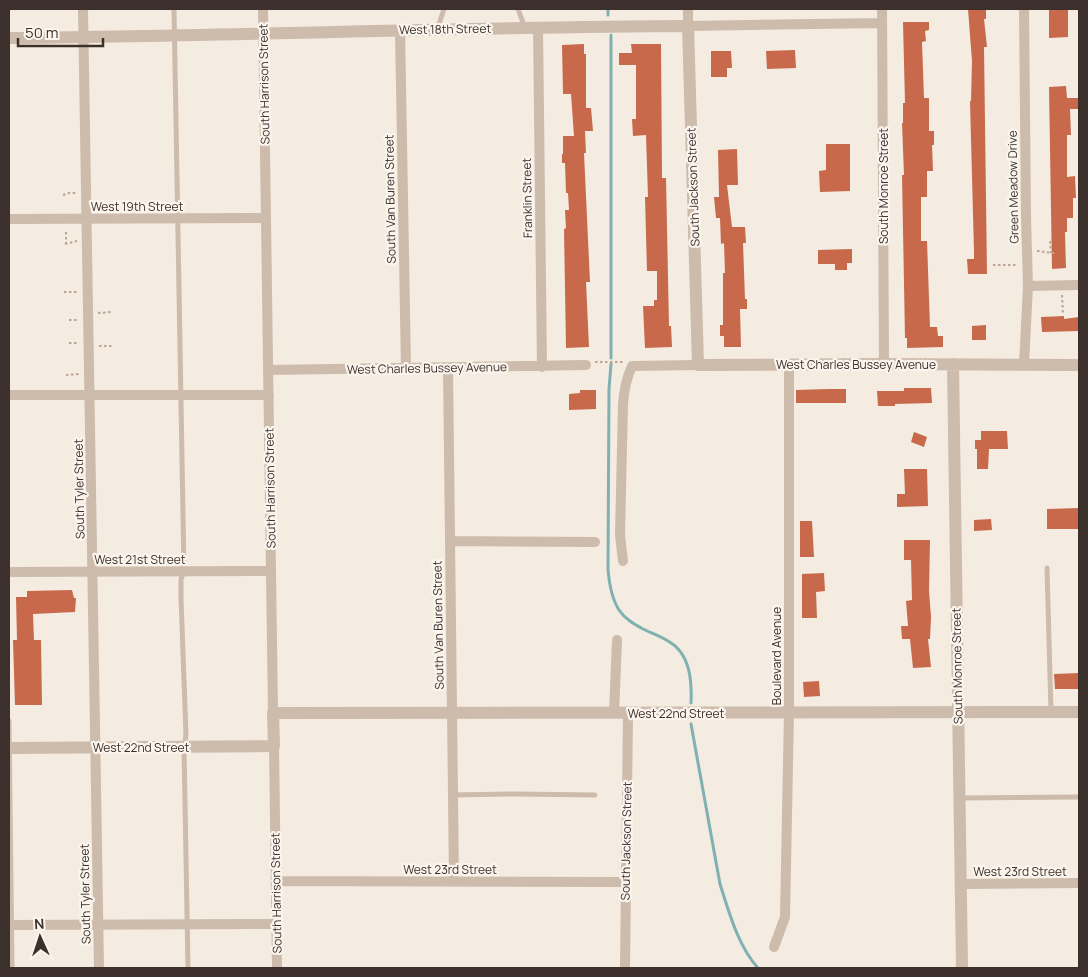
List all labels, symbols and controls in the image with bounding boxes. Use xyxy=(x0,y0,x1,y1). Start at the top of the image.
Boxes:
scale bar xyxy=(18,15,102,47)
street label: West 18th Street xyxy=(399,20,491,38)
text: 50 m xyxy=(25,22,59,43)
street label: South Harrison Street xyxy=(254,23,274,144)
street label: South Jackson Street xyxy=(682,127,704,247)
street label: South Monroe Street xyxy=(875,128,892,244)
street label: Green Meadow Drive xyxy=(1004,130,1022,244)
street label: South Van Buren Street xyxy=(380,134,400,264)
street label: Franklin Street xyxy=(518,158,536,238)
street label: West 19th Street xyxy=(91,198,184,215)
street label: West Charles Bussey Avenue xyxy=(776,356,936,373)
street label: West Charles Bussey Avenue xyxy=(347,358,507,378)
street label: South Harrison Street xyxy=(260,427,280,548)
street label: South Tyler Street xyxy=(70,438,88,539)
street label: West 21st Street xyxy=(94,551,186,568)
street label: South Van Buren Street xyxy=(428,560,448,690)
street label: Boulevard Avenue xyxy=(768,607,785,705)
street label: South Monroe Street xyxy=(947,608,967,724)
street label: West 22nd Street xyxy=(628,705,724,722)
street label: West 22nd Street xyxy=(93,739,189,756)
street label: South Jackson Street xyxy=(616,781,636,901)
street label: South Harrison Street xyxy=(266,832,286,953)
street label: South Tyler Street xyxy=(76,843,94,944)
street label: West 23rd Street xyxy=(403,861,497,878)
street label: West 23rd Street xyxy=(973,863,1067,880)
north arrow xyxy=(15,912,65,962)
text: N xyxy=(34,914,45,933)

